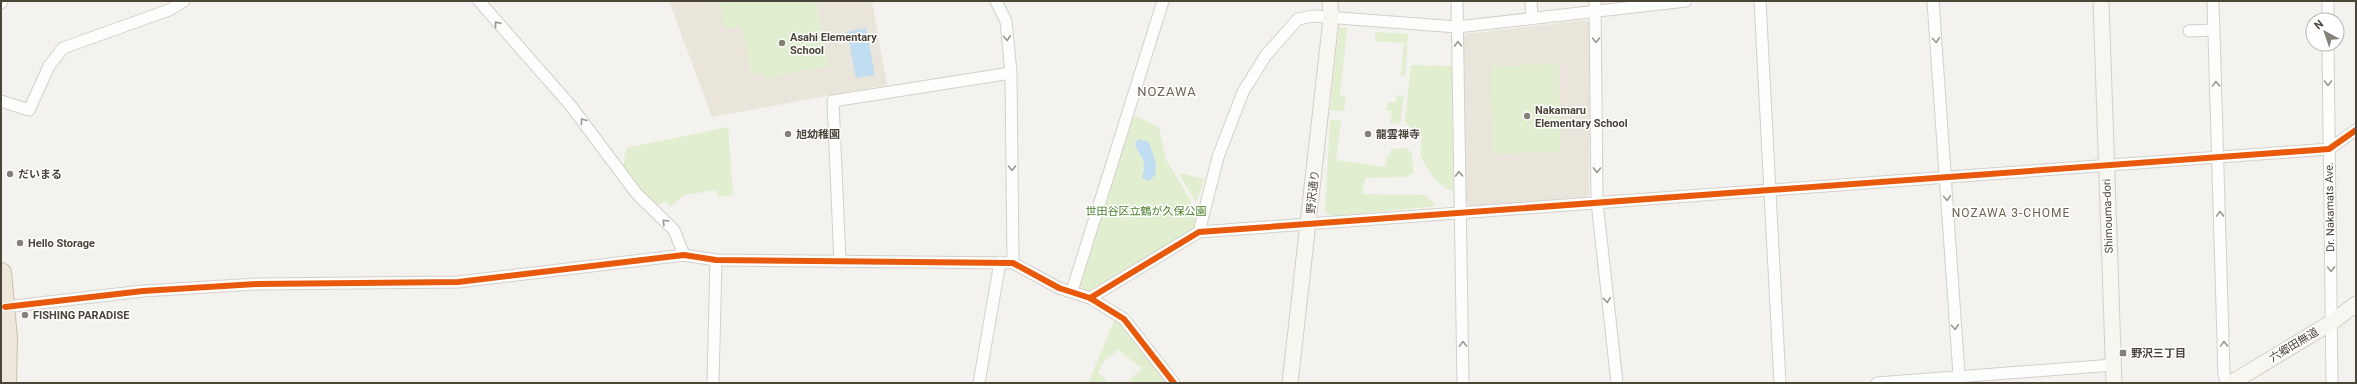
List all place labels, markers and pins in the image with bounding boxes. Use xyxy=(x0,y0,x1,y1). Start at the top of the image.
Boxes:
place label: Asahi Elementary School xyxy=(790,31,877,57)
marker: Asahi Elementary School xyxy=(777,38,787,48)
place label: Nakamaru Elementary School xyxy=(1535,104,1628,130)
marker: Nakamaru Elementary School xyxy=(1522,111,1532,121)
place label: 旭幼稚園 xyxy=(796,128,840,141)
place label: 龍雲禅寺 xyxy=(1376,128,1420,141)
marker: 旭幼稚園 xyxy=(783,129,793,139)
marker: 龍雲禅寺 xyxy=(1363,129,1373,139)
place label: だいまる xyxy=(18,168,62,181)
marker: だいまる xyxy=(5,169,15,179)
place label: Hello Storage xyxy=(28,237,95,250)
marker: Hello Storage xyxy=(15,238,25,248)
place label: FISHING PARADISE xyxy=(33,309,129,322)
marker: FISHING PARADISE xyxy=(20,310,30,320)
place label: 野沢三丁目 xyxy=(2131,347,2186,360)
marker: 野沢三丁目 xyxy=(2118,348,2128,358)

